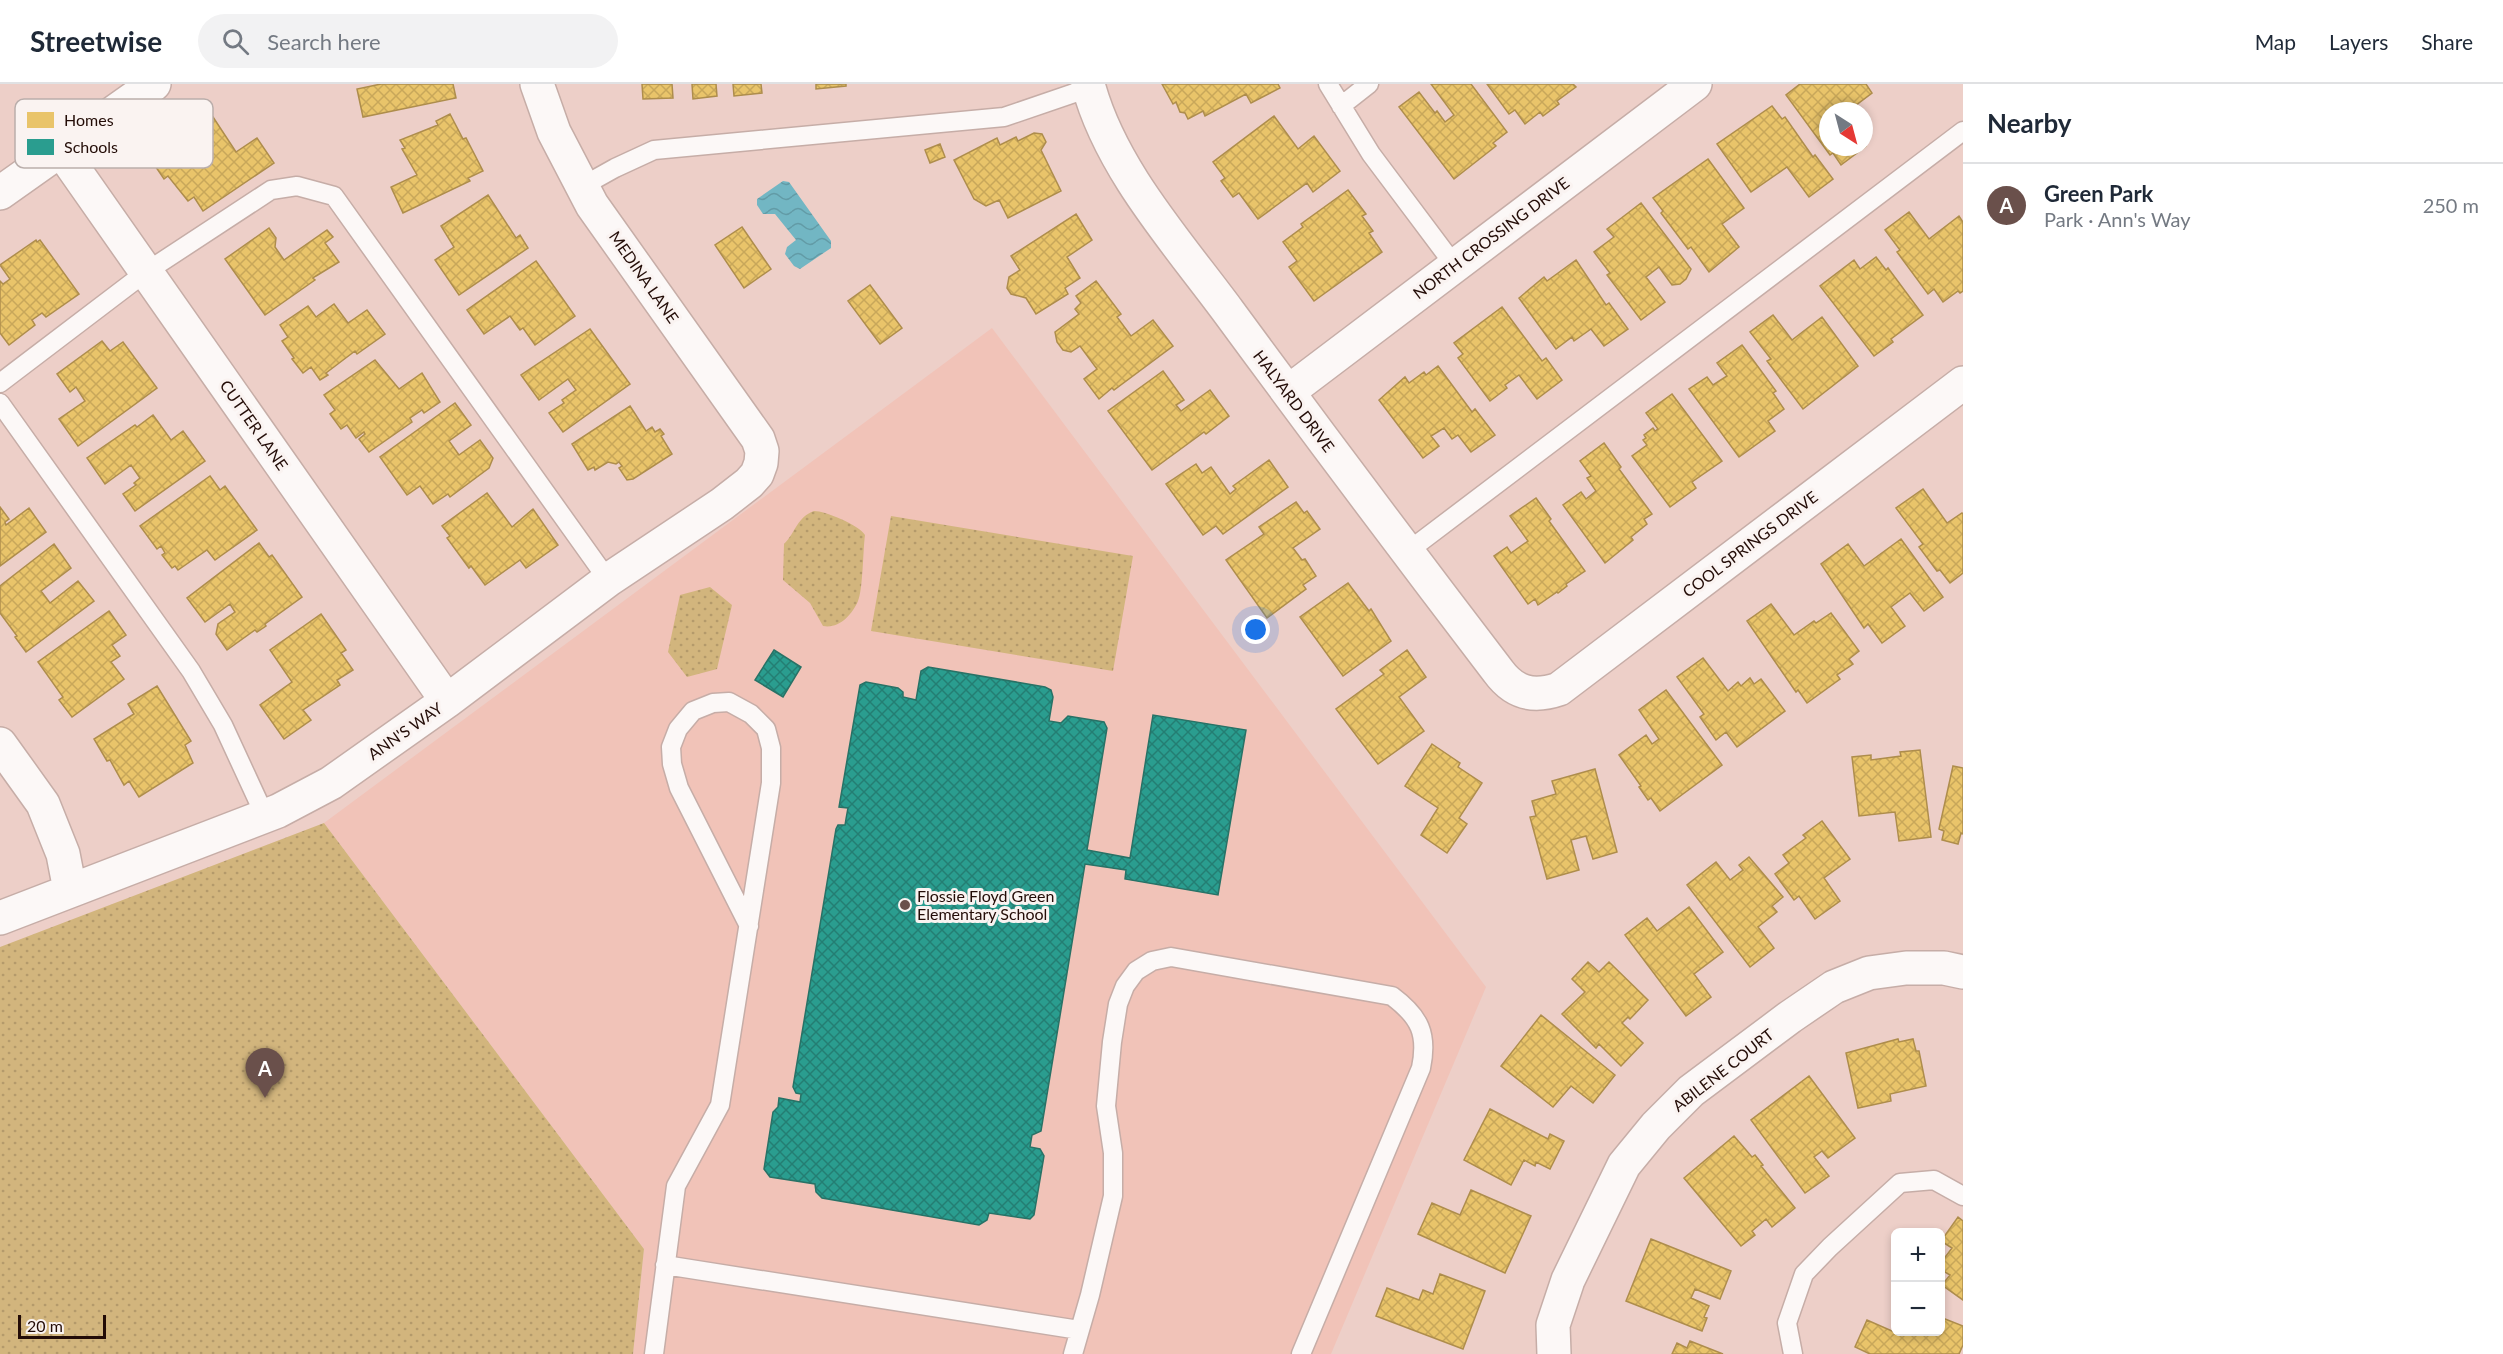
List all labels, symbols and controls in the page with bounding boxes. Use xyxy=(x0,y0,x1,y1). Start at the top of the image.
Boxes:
search box xyxy=(198,14,618,68)
text: Streetwise xyxy=(30,24,162,58)
icon: search xyxy=(219,25,252,58)
text: Search here xyxy=(267,28,381,55)
text: Map xyxy=(2255,29,2296,54)
text: Layers xyxy=(2329,29,2388,54)
text: Share xyxy=(2421,29,2473,54)
legend xyxy=(15,99,213,168)
north arrow xyxy=(1819,102,1873,156)
text: Nearby xyxy=(1987,107,2072,139)
text: Homes xyxy=(64,110,114,129)
text: Schools xyxy=(64,137,118,156)
street label: NORTH CROSSING DRIVE xyxy=(1409,173,1572,302)
text: Green Park xyxy=(2044,180,2153,207)
text: A xyxy=(2000,193,2013,217)
text: 250 m xyxy=(2423,193,2479,217)
text: Park · Ann's Way xyxy=(2044,207,2190,231)
street label: MEDINA LANE xyxy=(606,227,683,326)
street label: HALYARD DRIVE xyxy=(1250,346,1339,455)
street label: CUTTER LANE xyxy=(216,376,292,473)
street label: COOL SPRINGS DRIVE xyxy=(1678,487,1821,601)
your location xyxy=(1241,615,1270,644)
street label: ANN'S WAY xyxy=(364,698,446,763)
place label: Flossie Floyd Green Elementary School xyxy=(917,886,1054,923)
marker: Flossie Floyd Green Elementary School xyxy=(898,898,912,912)
street label: ABILENE COURT xyxy=(1668,1024,1777,1115)
pin: A xyxy=(246,1048,284,1098)
map controls xyxy=(1891,1228,1945,1336)
button: + xyxy=(1891,1228,1945,1282)
button: − xyxy=(1891,1282,1945,1336)
scale bar xyxy=(18,1312,106,1340)
text: 20 m xyxy=(27,1316,63,1335)

